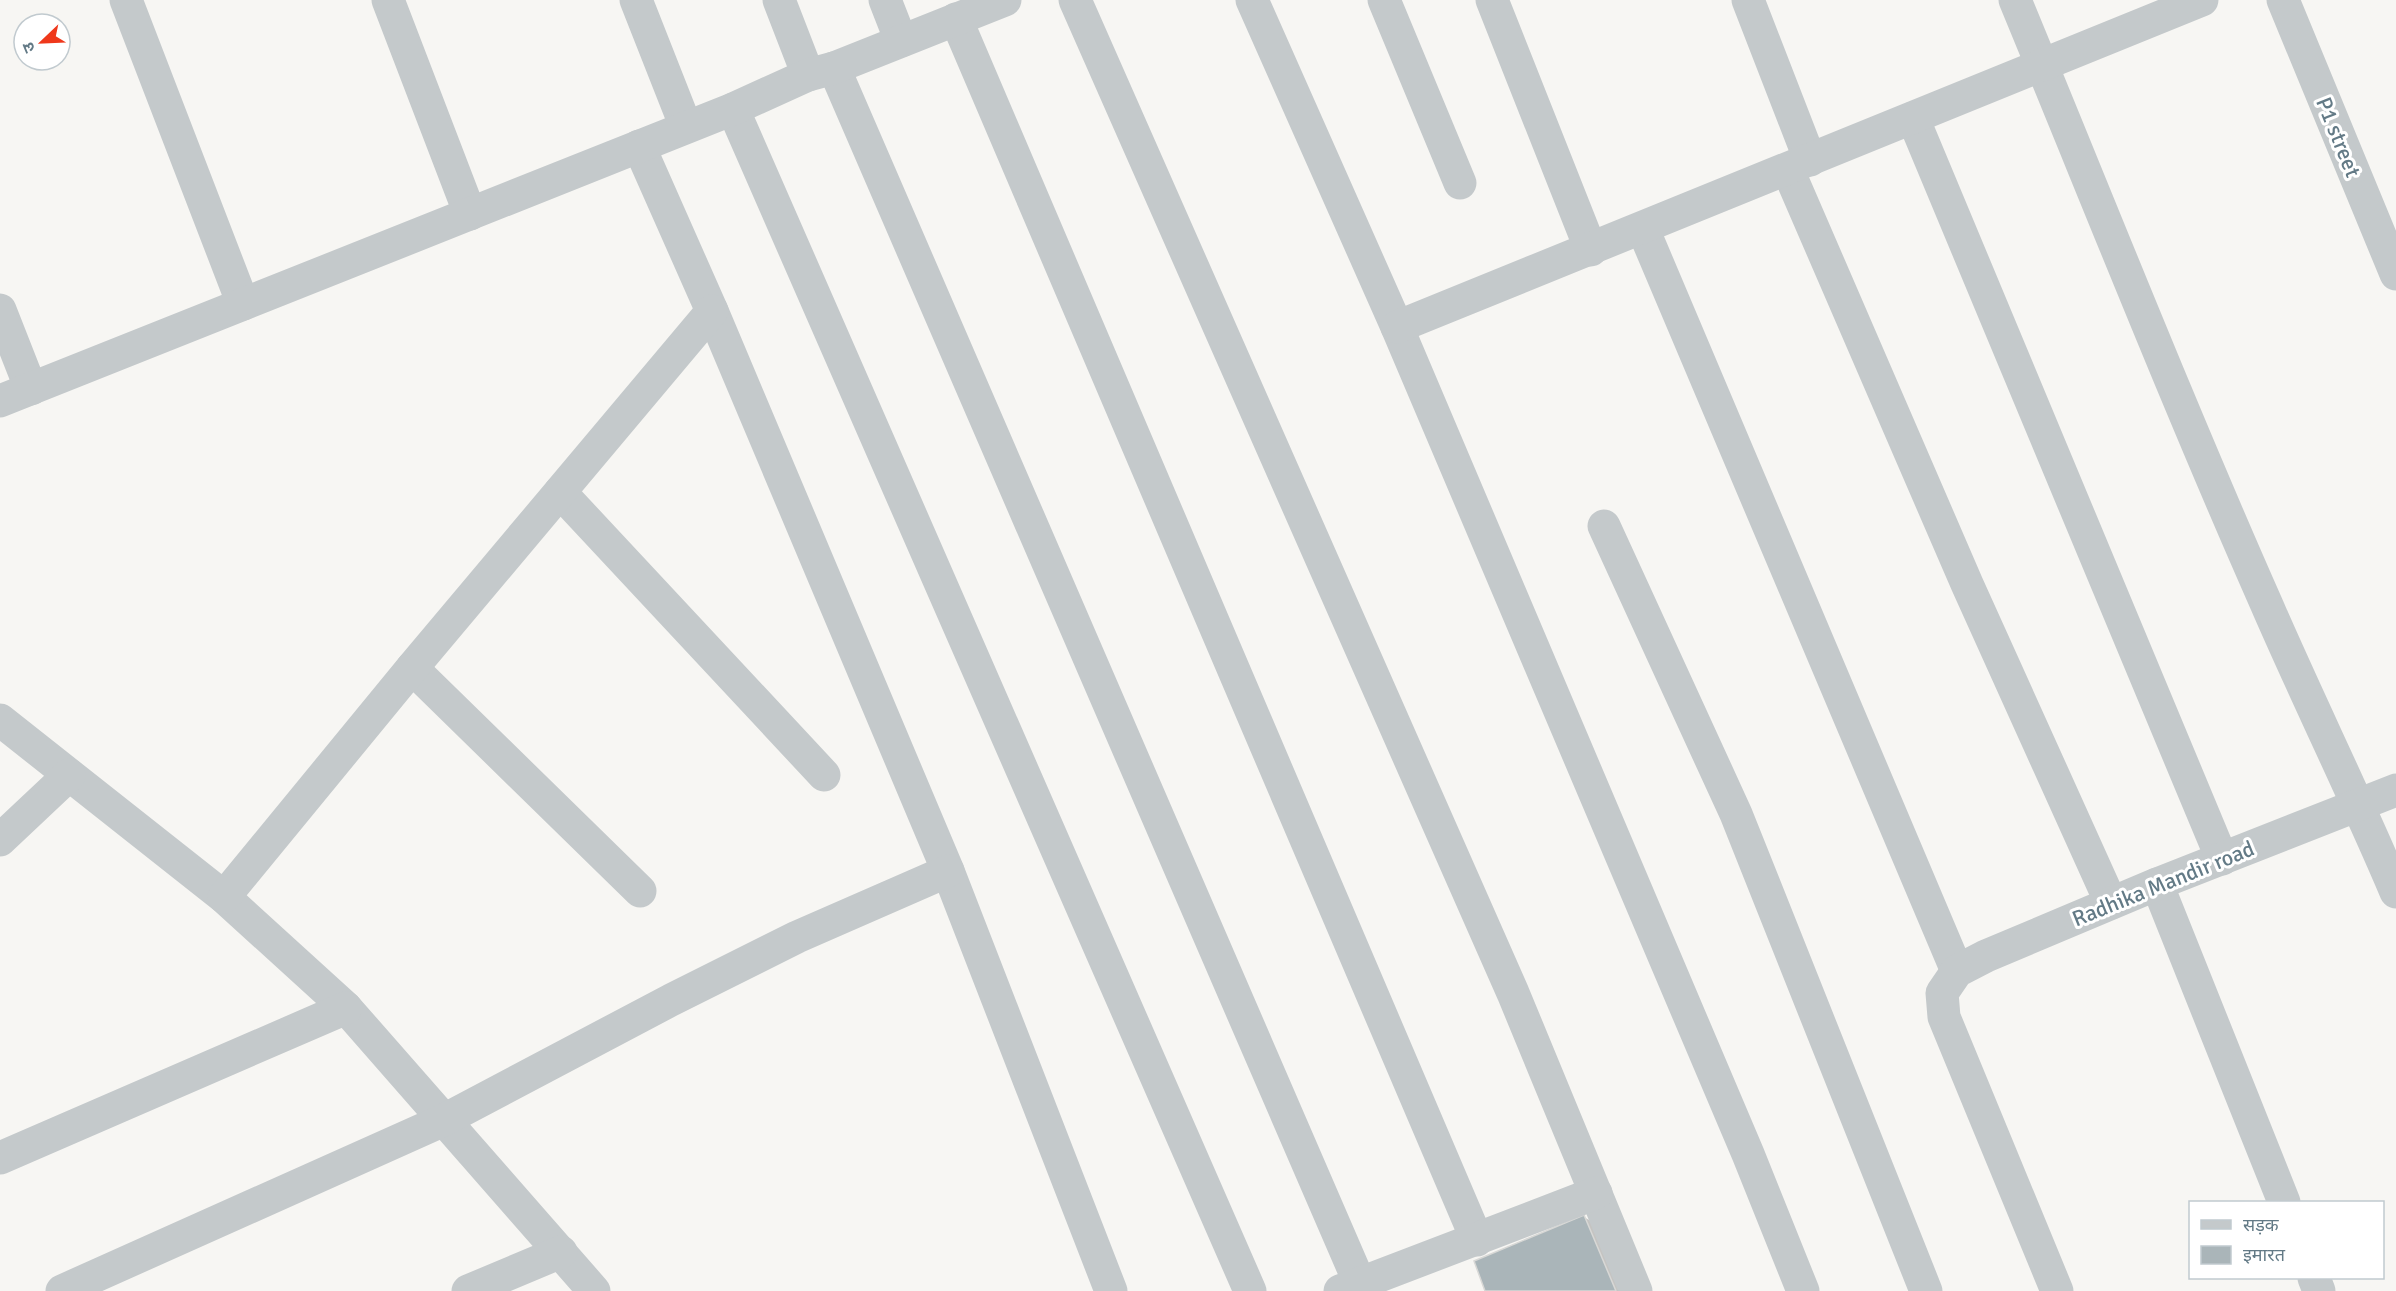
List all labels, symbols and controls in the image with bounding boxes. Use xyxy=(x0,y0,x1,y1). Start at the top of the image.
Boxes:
north arrow xyxy=(12,12,72,72)
text: उ xyxy=(18,39,40,56)
street label: P1 street xyxy=(2310,93,2367,181)
street label: Radhika Mandir road xyxy=(2068,835,2258,932)
legend xyxy=(2189,1201,2384,1279)
text: सड़क xyxy=(2243,1214,2280,1236)
text: इमारत xyxy=(2243,1244,2286,1266)

